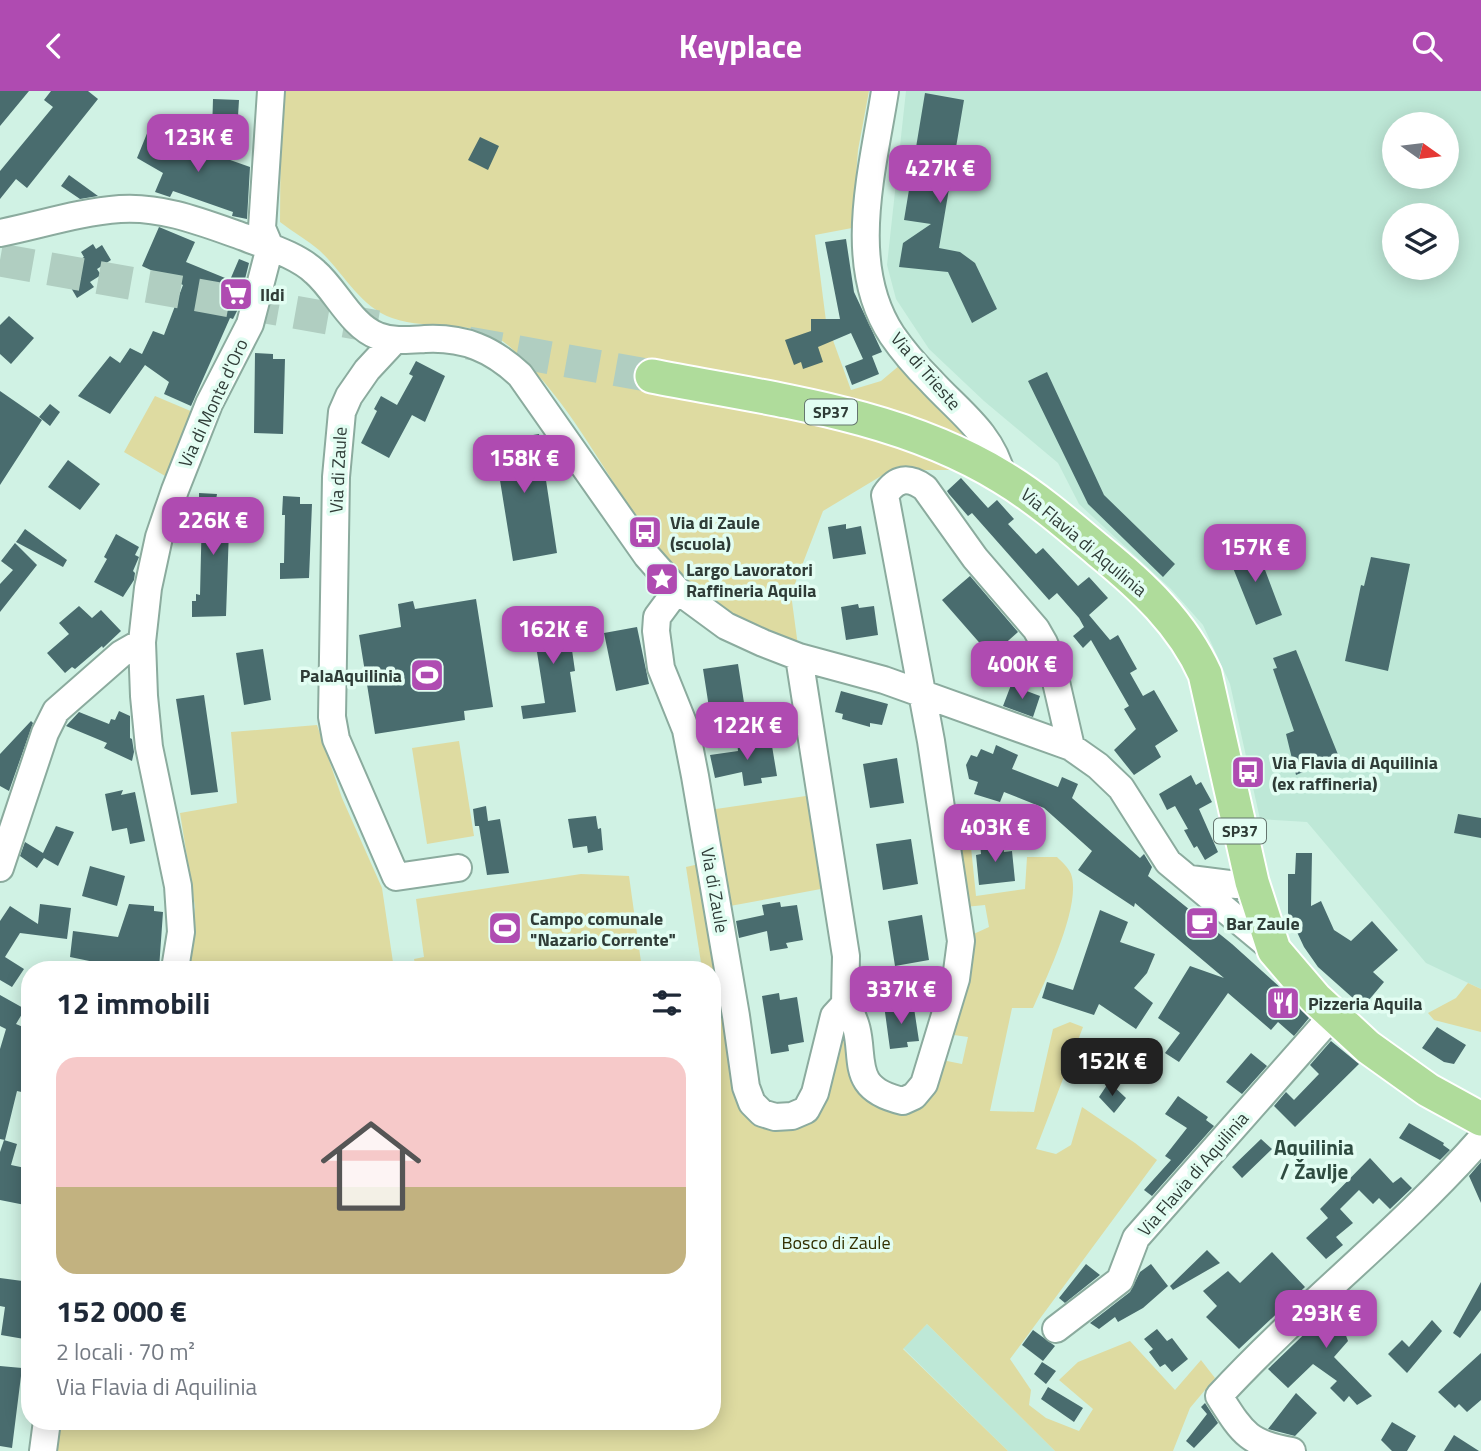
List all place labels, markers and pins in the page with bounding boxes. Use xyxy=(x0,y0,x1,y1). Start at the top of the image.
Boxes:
pin: 123K € xyxy=(141,115,255,174)
pin: 427K € xyxy=(883,145,997,205)
supermarket icon: Ildi xyxy=(217,275,255,313)
place label: Ildi xyxy=(260,281,285,308)
pin: 158K € xyxy=(467,435,581,495)
pin: 226K € xyxy=(156,497,270,557)
place label: Via di Zaule (scuola) xyxy=(670,509,760,557)
bus stop icon: Via di Zaule (scuola) xyxy=(626,513,664,551)
pin: 157K € xyxy=(1198,525,1312,584)
place label: Largo Lavoratori Raffineria Aquila xyxy=(686,556,817,604)
place icon: Largo Lavoratori Raffineria Aquila xyxy=(643,560,681,598)
pin: 162K € xyxy=(496,607,610,666)
pin: 400K € xyxy=(965,641,1079,701)
sports icon: PalaAquilinia xyxy=(408,656,446,694)
place label: PalaAquilinia xyxy=(300,662,402,689)
pin: 122K € xyxy=(690,703,804,762)
place label: Via Flavia di Aquilinia (ex raffineria) xyxy=(1272,749,1438,797)
bus stop icon: Via Flavia di Aquilinia (ex raffineria) xyxy=(1229,753,1267,791)
pin: 403K € xyxy=(938,805,1052,864)
cafe icon: Bar Zaule xyxy=(1183,904,1221,942)
place label: Campo comunale "Nazario Corrente" xyxy=(530,905,676,953)
sports icon: Campo comunale "Nazario Corrente" xyxy=(486,909,524,947)
place label: Bar Zaule xyxy=(1226,910,1300,937)
pin: 337K € xyxy=(844,967,958,1026)
restaurant icon: Pizzeria Aquila xyxy=(1264,984,1302,1022)
place label: Pizzeria Aquila xyxy=(1308,990,1422,1017)
pin: 152K € xyxy=(1055,1039,1169,1098)
pin: 293K € xyxy=(1269,1291,1383,1350)

